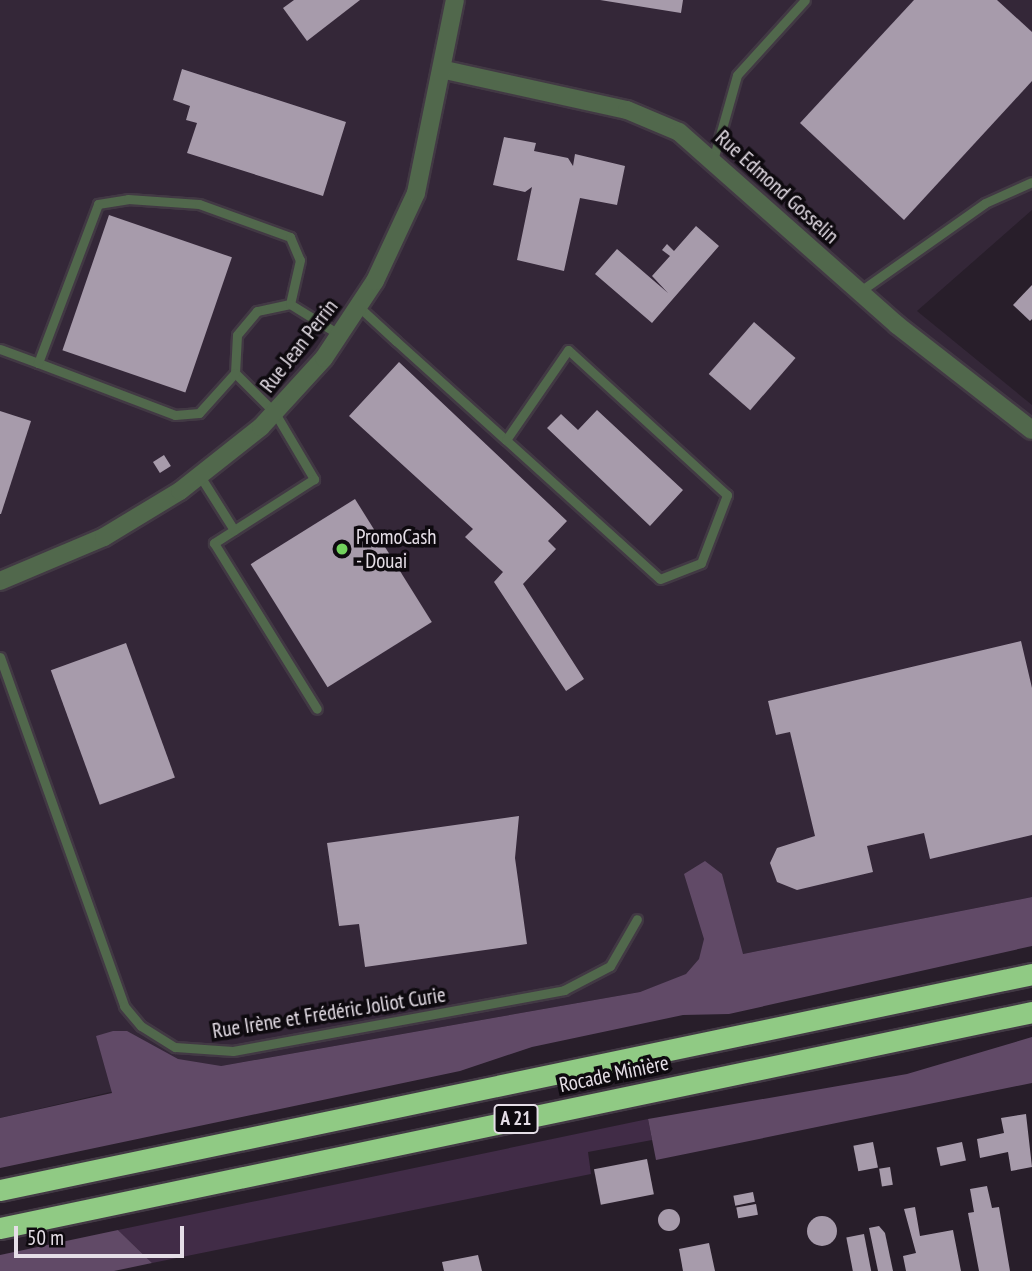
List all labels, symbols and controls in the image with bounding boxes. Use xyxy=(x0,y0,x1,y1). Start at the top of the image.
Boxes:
street label: Rue Edmond Gosselin xyxy=(710,125,844,249)
street label: Rue Jean Perrin xyxy=(255,295,343,397)
place label: PromoCash - Douai xyxy=(356,524,437,574)
marker: PromoCash - Douai xyxy=(334,541,350,557)
street label: Rue Irène et Frédéric Joliot Curie xyxy=(210,982,448,1044)
street label: Rocade Minière xyxy=(557,1050,671,1098)
road number: A 21 xyxy=(491,1104,540,1134)
scale bar xyxy=(18,1212,187,1256)
text: 50 m xyxy=(27,1224,64,1251)

